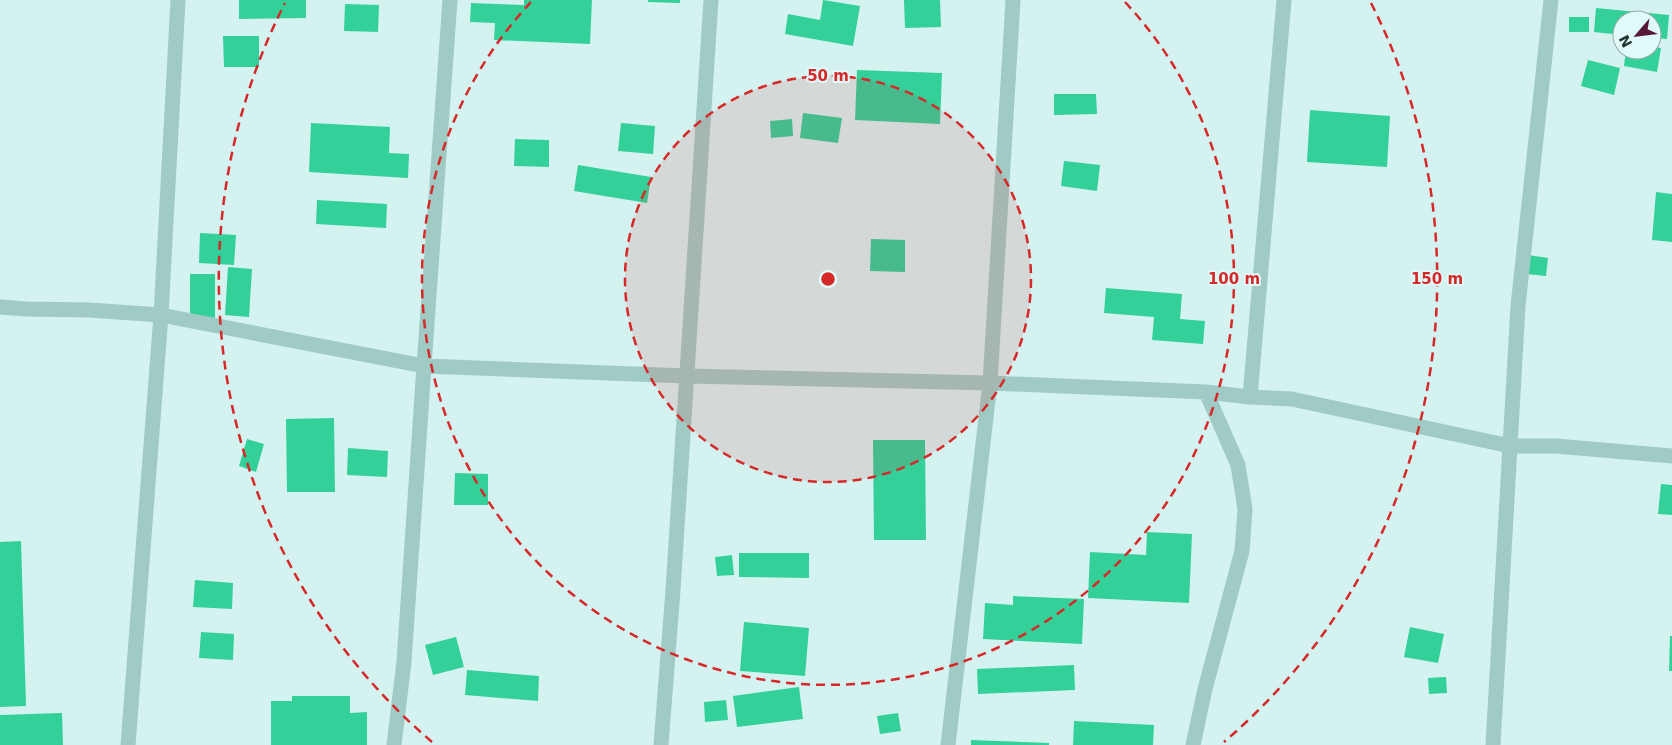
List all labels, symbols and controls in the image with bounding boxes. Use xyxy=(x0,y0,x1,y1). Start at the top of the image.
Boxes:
north arrow xyxy=(1612,10,1662,60)
text: N xyxy=(1616,32,1635,50)
text: 50 m xyxy=(807,67,849,85)
centre of rings xyxy=(819,270,837,288)
text: 100 m xyxy=(1208,270,1260,288)
text: 150 m xyxy=(1411,270,1463,288)

